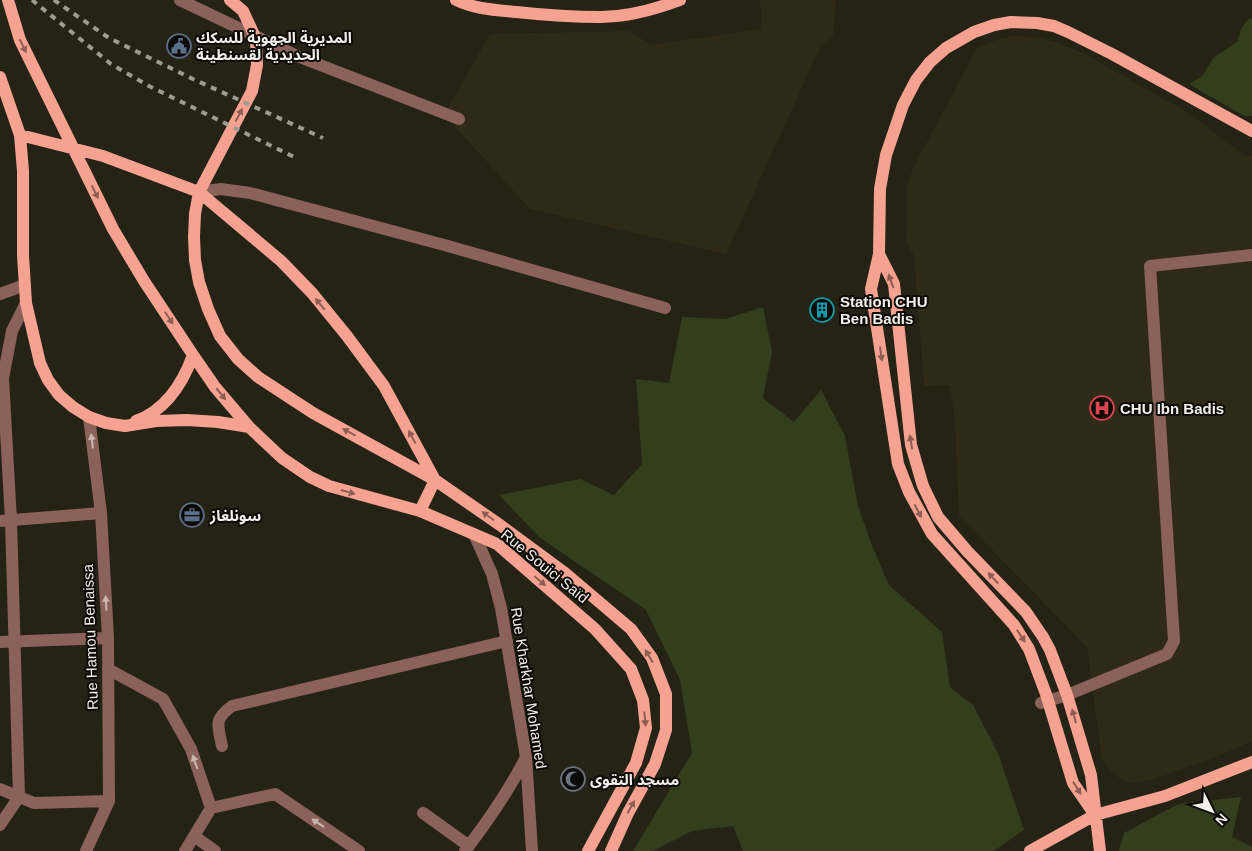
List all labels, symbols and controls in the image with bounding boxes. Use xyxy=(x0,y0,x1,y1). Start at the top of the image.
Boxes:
place label: المديرية الجهوية للسكك الحديدية لقسنطينة xyxy=(196,29,352,63)
public building icon: المديرية الجهوية للسكك الحديدية لقسنطينة xyxy=(166,33,192,59)
one-way arrow xyxy=(19,39,27,53)
one-way arrow xyxy=(235,108,243,123)
one-way arrow xyxy=(91,185,99,199)
one-way arrow xyxy=(887,274,894,289)
place label: Station CHU Ben Badis xyxy=(840,293,928,327)
one-way arrow xyxy=(315,297,326,310)
building icon: Station CHU Ben Badis xyxy=(809,297,835,323)
one-way arrow xyxy=(164,311,174,325)
one-way arrow xyxy=(877,346,885,362)
one-way arrow xyxy=(216,387,227,400)
hospital icon: CHU Ibn Badis xyxy=(1089,395,1115,421)
place label: CHU Ibn Badis xyxy=(1120,400,1224,417)
one-way arrow xyxy=(342,428,356,436)
one-way arrow xyxy=(408,430,416,444)
one-way arrow xyxy=(88,432,96,448)
one-way arrow xyxy=(906,434,914,450)
one-way arrow xyxy=(340,488,355,496)
office icon: سونلغاز xyxy=(179,502,205,528)
one-way arrow xyxy=(914,503,922,518)
place label: سونلغاز xyxy=(209,507,261,525)
one-way arrow xyxy=(481,511,495,521)
street label: Rue Souici Saïd xyxy=(498,526,592,606)
street label: Rue Hamou Benaissa xyxy=(79,563,101,710)
one-way arrow xyxy=(987,573,999,585)
one-way arrow xyxy=(533,575,546,586)
one-way arrow xyxy=(102,594,110,610)
street label: Rue Kharkhar Mohamed xyxy=(508,606,550,770)
one-way arrow xyxy=(1016,629,1026,643)
one-way arrow xyxy=(645,649,654,662)
one-way arrow xyxy=(1069,709,1077,724)
one-way arrow xyxy=(641,711,649,727)
one-way arrow xyxy=(191,754,199,769)
mosque icon: مسجد التقوى xyxy=(560,766,586,792)
place label: مسجد التقوى xyxy=(590,771,679,789)
one-way arrow xyxy=(1072,781,1081,794)
north arrow xyxy=(1187,786,1237,836)
one-way arrow xyxy=(627,800,636,814)
text: N xyxy=(1212,811,1231,829)
one-way arrow xyxy=(312,819,325,828)

